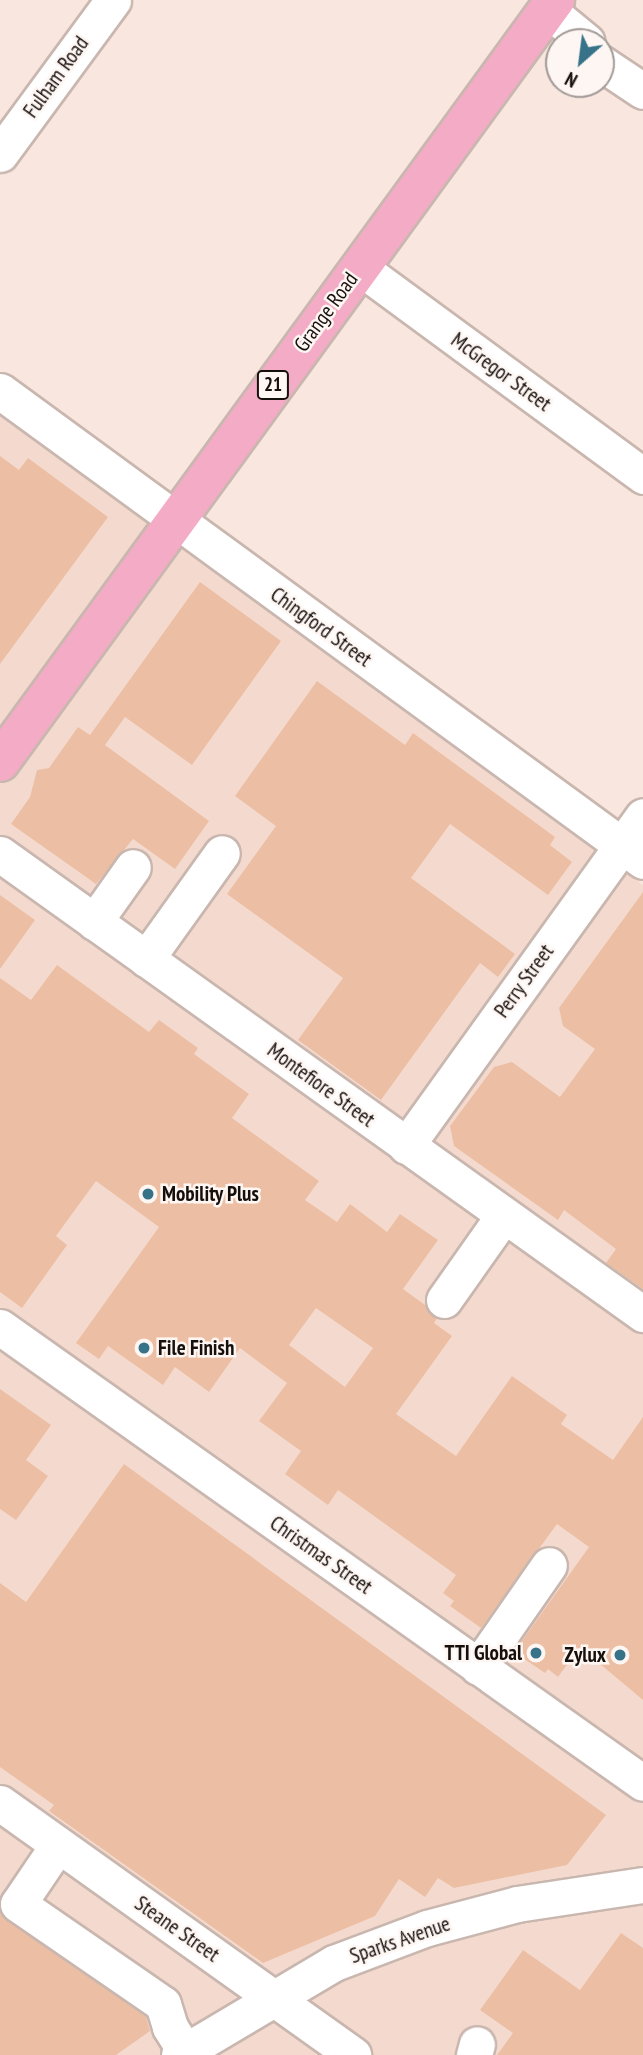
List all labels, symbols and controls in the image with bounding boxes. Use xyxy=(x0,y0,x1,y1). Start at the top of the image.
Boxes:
north arrow xyxy=(545,28,615,98)
street label: Fulham Road xyxy=(18,31,94,123)
text: N xyxy=(561,67,581,93)
street label: Grange Road xyxy=(289,267,363,357)
street label: McGregor Street xyxy=(446,327,556,417)
road number: 21 xyxy=(256,370,290,400)
street label: Chingford Street xyxy=(266,582,376,672)
street label: Perry Street xyxy=(489,939,559,1023)
street label: Montefiore Street xyxy=(262,1038,380,1132)
place label: Mobility Plus xyxy=(162,1181,259,1207)
marker: Mobility Plus xyxy=(140,1186,156,1202)
place label: File Finish xyxy=(158,1335,234,1361)
marker: File Finish xyxy=(136,1340,152,1356)
street label: Christmas Street xyxy=(265,1511,377,1599)
place label: TTI Global xyxy=(444,1640,522,1666)
place label: Zylux xyxy=(565,1642,606,1668)
marker: TTI Global xyxy=(528,1645,544,1661)
marker: Zylux xyxy=(612,1647,628,1663)
street label: Steane Street xyxy=(130,1891,224,1967)
street label: Sparks Avenue xyxy=(346,1911,454,1969)

